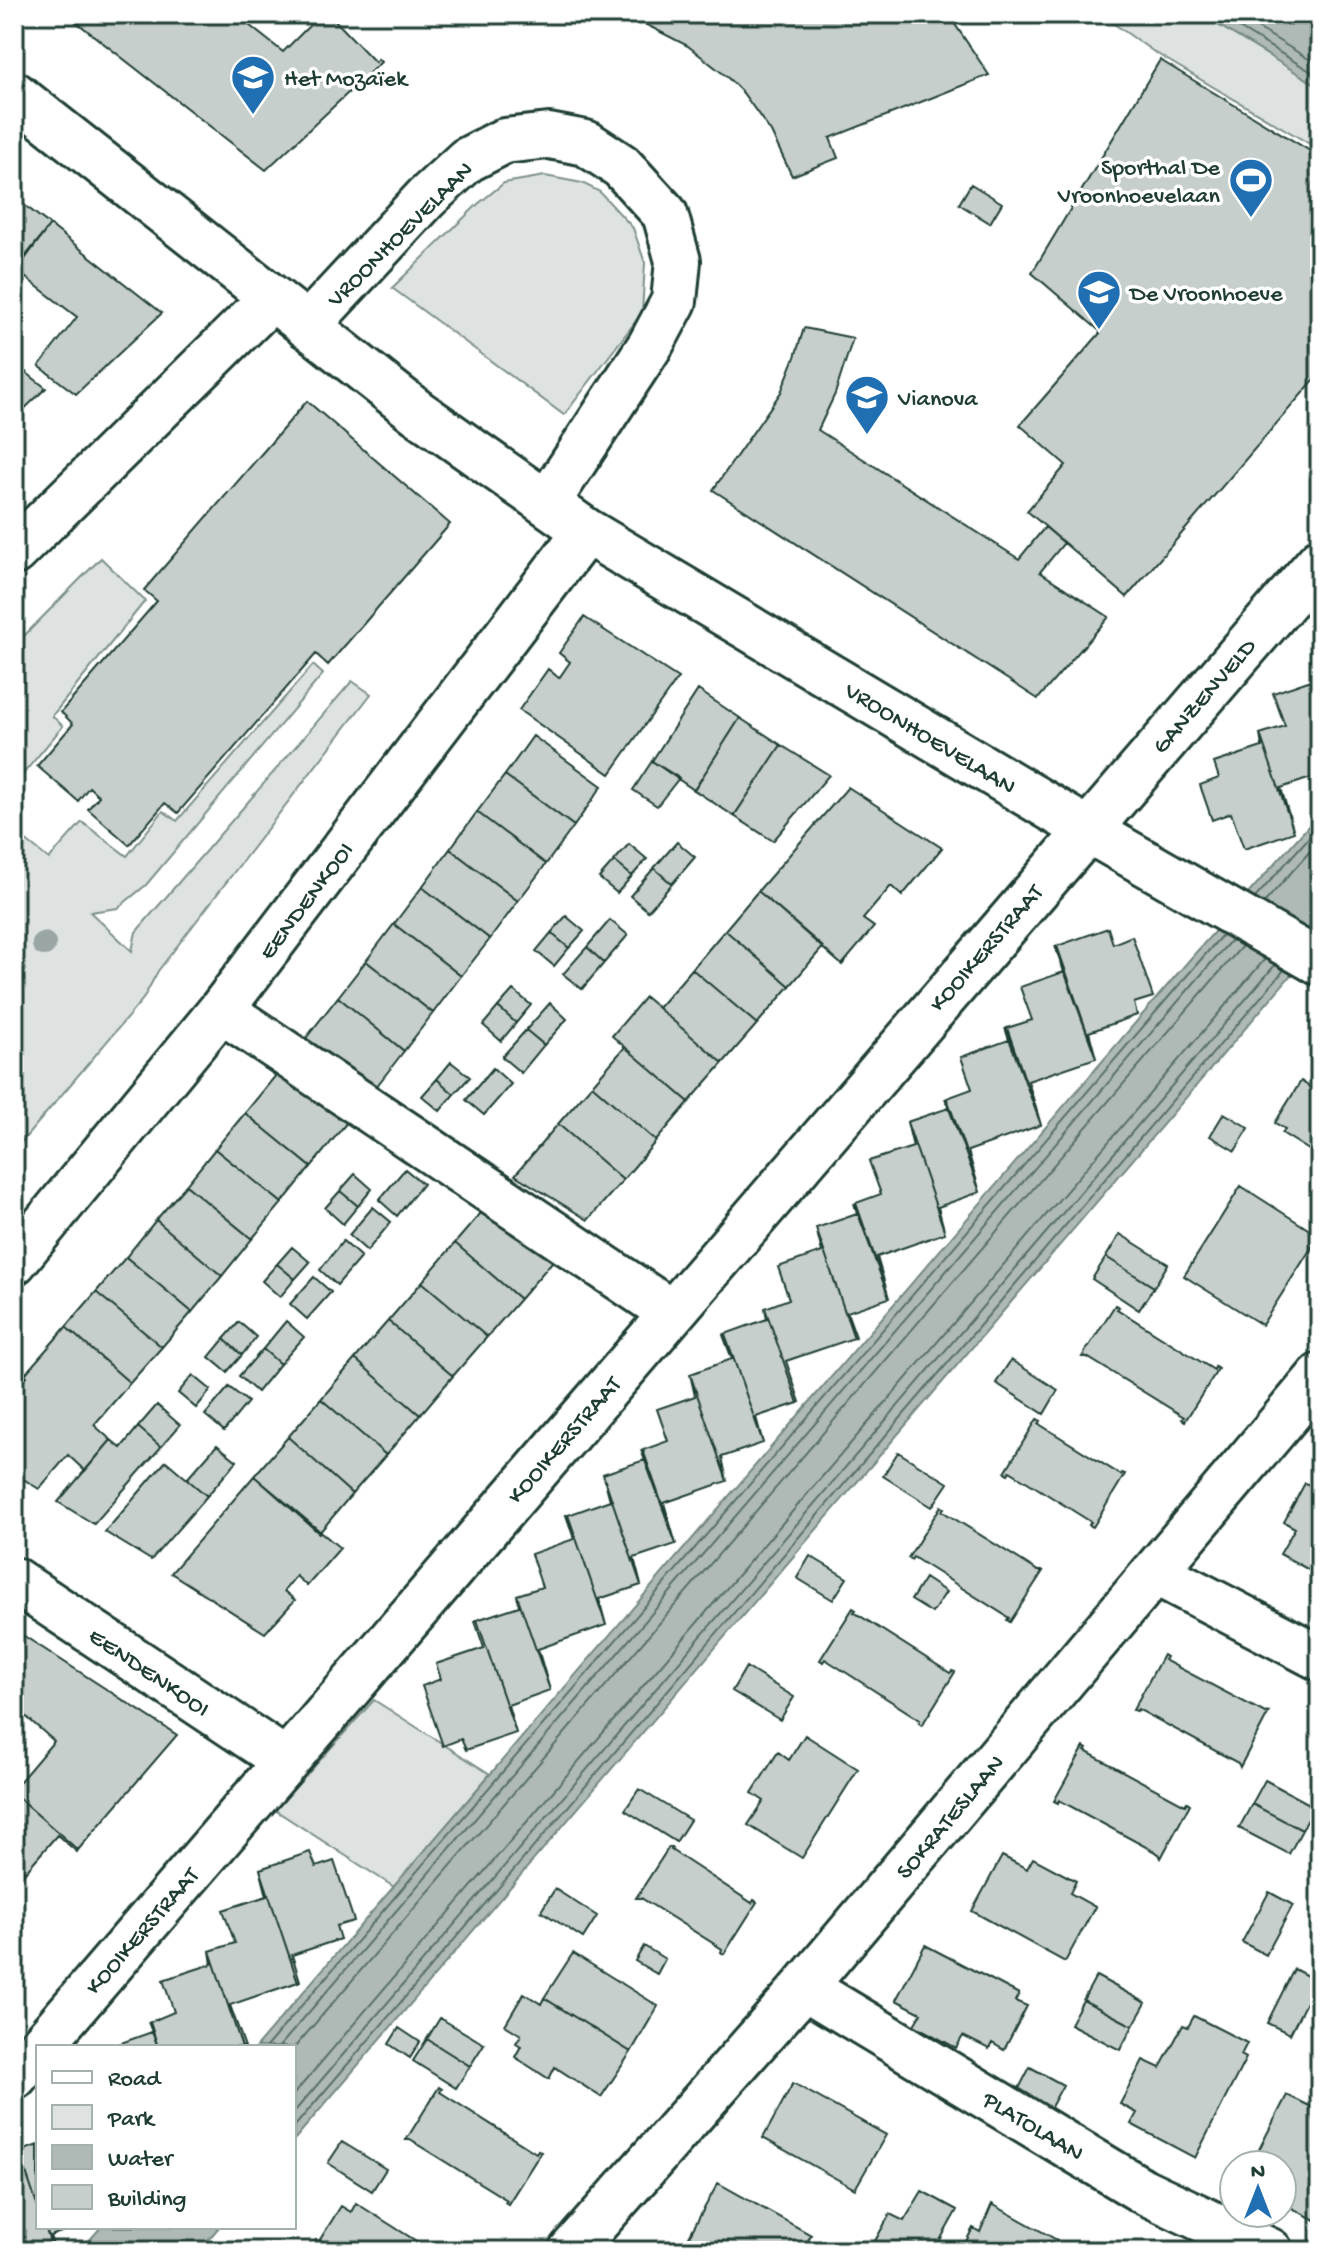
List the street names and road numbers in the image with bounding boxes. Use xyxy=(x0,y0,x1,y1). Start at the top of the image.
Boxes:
street label: VROONHOEVELAAN xyxy=(322,156,481,315)
street label: GANZENVELD xyxy=(1148,633,1264,761)
street label: VROONHOEVELAAN xyxy=(837,677,1020,803)
street label: EENDENKOOI xyxy=(254,838,361,967)
street label: KOOIKERSTRAAT xyxy=(925,878,1052,1019)
street label: KOOIKERSTRAAT xyxy=(503,1370,630,1511)
street label: EENDENKOOI xyxy=(82,1623,214,1725)
street label: SOKRATESLAAN xyxy=(891,1750,1012,1886)
street label: KOOIKERSTRAAT xyxy=(81,1861,208,2002)
street label: PLATOLAAN xyxy=(976,2086,1088,2169)

